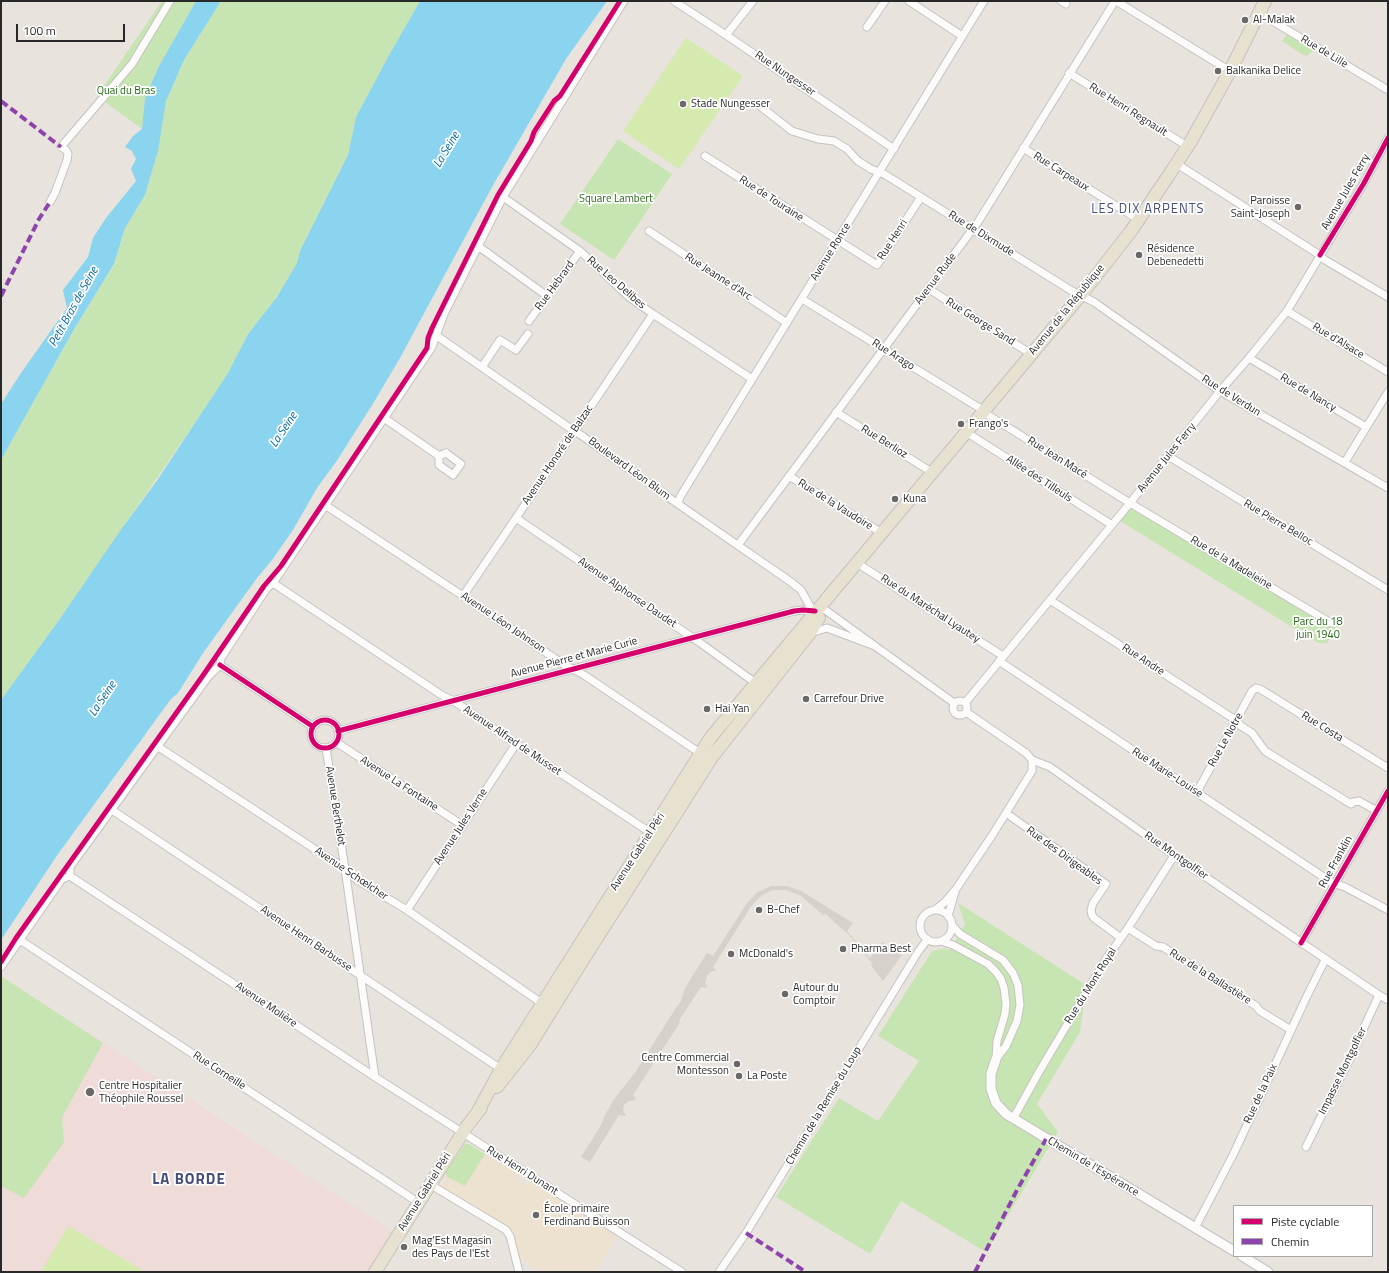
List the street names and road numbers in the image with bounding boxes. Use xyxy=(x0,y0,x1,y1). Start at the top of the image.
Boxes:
street label: Rue de Lille xyxy=(1298,33,1350,71)
street label: Rue Nungesser xyxy=(752,49,818,99)
street label: Rue Henri Regnault xyxy=(1087,81,1169,139)
street label: Rue Carpeaux xyxy=(1031,150,1091,194)
street label: Avenue Jules Ferry xyxy=(1319,152,1373,232)
street label: Rue de Touraine xyxy=(736,173,806,225)
street label: Rue de Dixmude xyxy=(946,208,1016,260)
street label: Rue Henri xyxy=(875,217,911,263)
street label: Avenue Ronce xyxy=(808,221,854,283)
street label: Rue Jeanne d'Arc xyxy=(682,250,754,304)
street label: Avenue Rude xyxy=(912,251,960,307)
street label: Rue Leo Delibes xyxy=(584,254,648,312)
street label: Rue Hebrard xyxy=(533,259,577,313)
street label: Avenue de la République xyxy=(1026,262,1108,358)
street label: Rue George Sand xyxy=(943,295,1017,349)
street label: Rue d'Alsace xyxy=(1310,320,1366,362)
street label: Rue Arago xyxy=(869,337,917,373)
street label: Rue de Nancy xyxy=(1277,371,1339,415)
street label: Rue de Verdun xyxy=(1199,373,1263,419)
street label: Avenue Honoré de Balzac xyxy=(520,403,596,507)
street label: Avenue Jules Ferry xyxy=(1135,421,1199,495)
street label: Rue Berlioz xyxy=(858,423,910,461)
street label: Rue Jean Macé xyxy=(1025,434,1089,482)
street label: Boulevard Léon Blum xyxy=(585,435,673,503)
street label: Allée des Tilleuls xyxy=(1003,453,1075,505)
street label: Rue de la Vaudoire xyxy=(795,477,875,533)
street label: Rue Pierre Belloc xyxy=(1241,497,1315,549)
street label: Rue de la Madeleine xyxy=(1188,533,1274,593)
street label: Avenue Alphonse Daudet xyxy=(575,555,679,631)
street label: Rue du Maréchal Lyautey xyxy=(878,572,982,646)
street label: Avenue Léon Johnson xyxy=(458,590,548,656)
street label: Avenue Pierre et Marie Curie xyxy=(509,635,639,681)
street label: Rue Andre xyxy=(1119,641,1167,679)
street label: Avenue Alfred de Musset xyxy=(460,703,564,779)
street label: Rue Costa xyxy=(1299,709,1345,745)
street label: Rue Le Notre xyxy=(1206,711,1246,769)
street label: Rue Marie-Louise xyxy=(1129,745,1205,801)
street label: Avenue La Fontaine xyxy=(357,754,441,814)
street label: Avenue Berthelot xyxy=(322,765,348,847)
street label: Avenue Jules Verne xyxy=(431,786,491,868)
street label: Avenue Gabriel Péri xyxy=(608,811,668,893)
street label: Rue des Dirigeables xyxy=(1023,824,1105,888)
street label: Rue Montgolfier xyxy=(1142,829,1210,883)
street label: Rue Franklin xyxy=(1316,834,1356,890)
street label: Avenue Schœlcher xyxy=(312,845,390,903)
street label: Avenue Henri Barbusse xyxy=(258,903,354,975)
street label: Rue du Mont Royal xyxy=(1062,945,1120,1027)
street label: Rue de la Ballastière xyxy=(1167,947,1253,1007)
street label: Avenue Molière xyxy=(233,980,299,1030)
street label: Impasse Montgolfier xyxy=(1316,1025,1370,1117)
street label: Chemin de la Remise du Loup xyxy=(783,1045,865,1167)
street label: Rue Corneille xyxy=(190,1049,248,1093)
street label: Rue de la Paix xyxy=(1241,1062,1281,1126)
street label: Chemin de l'Espérance xyxy=(1045,1135,1141,1199)
street label: Rue Henri Dunant xyxy=(484,1144,560,1198)
street label: Avenue Gabriel Péri xyxy=(396,1150,454,1234)

